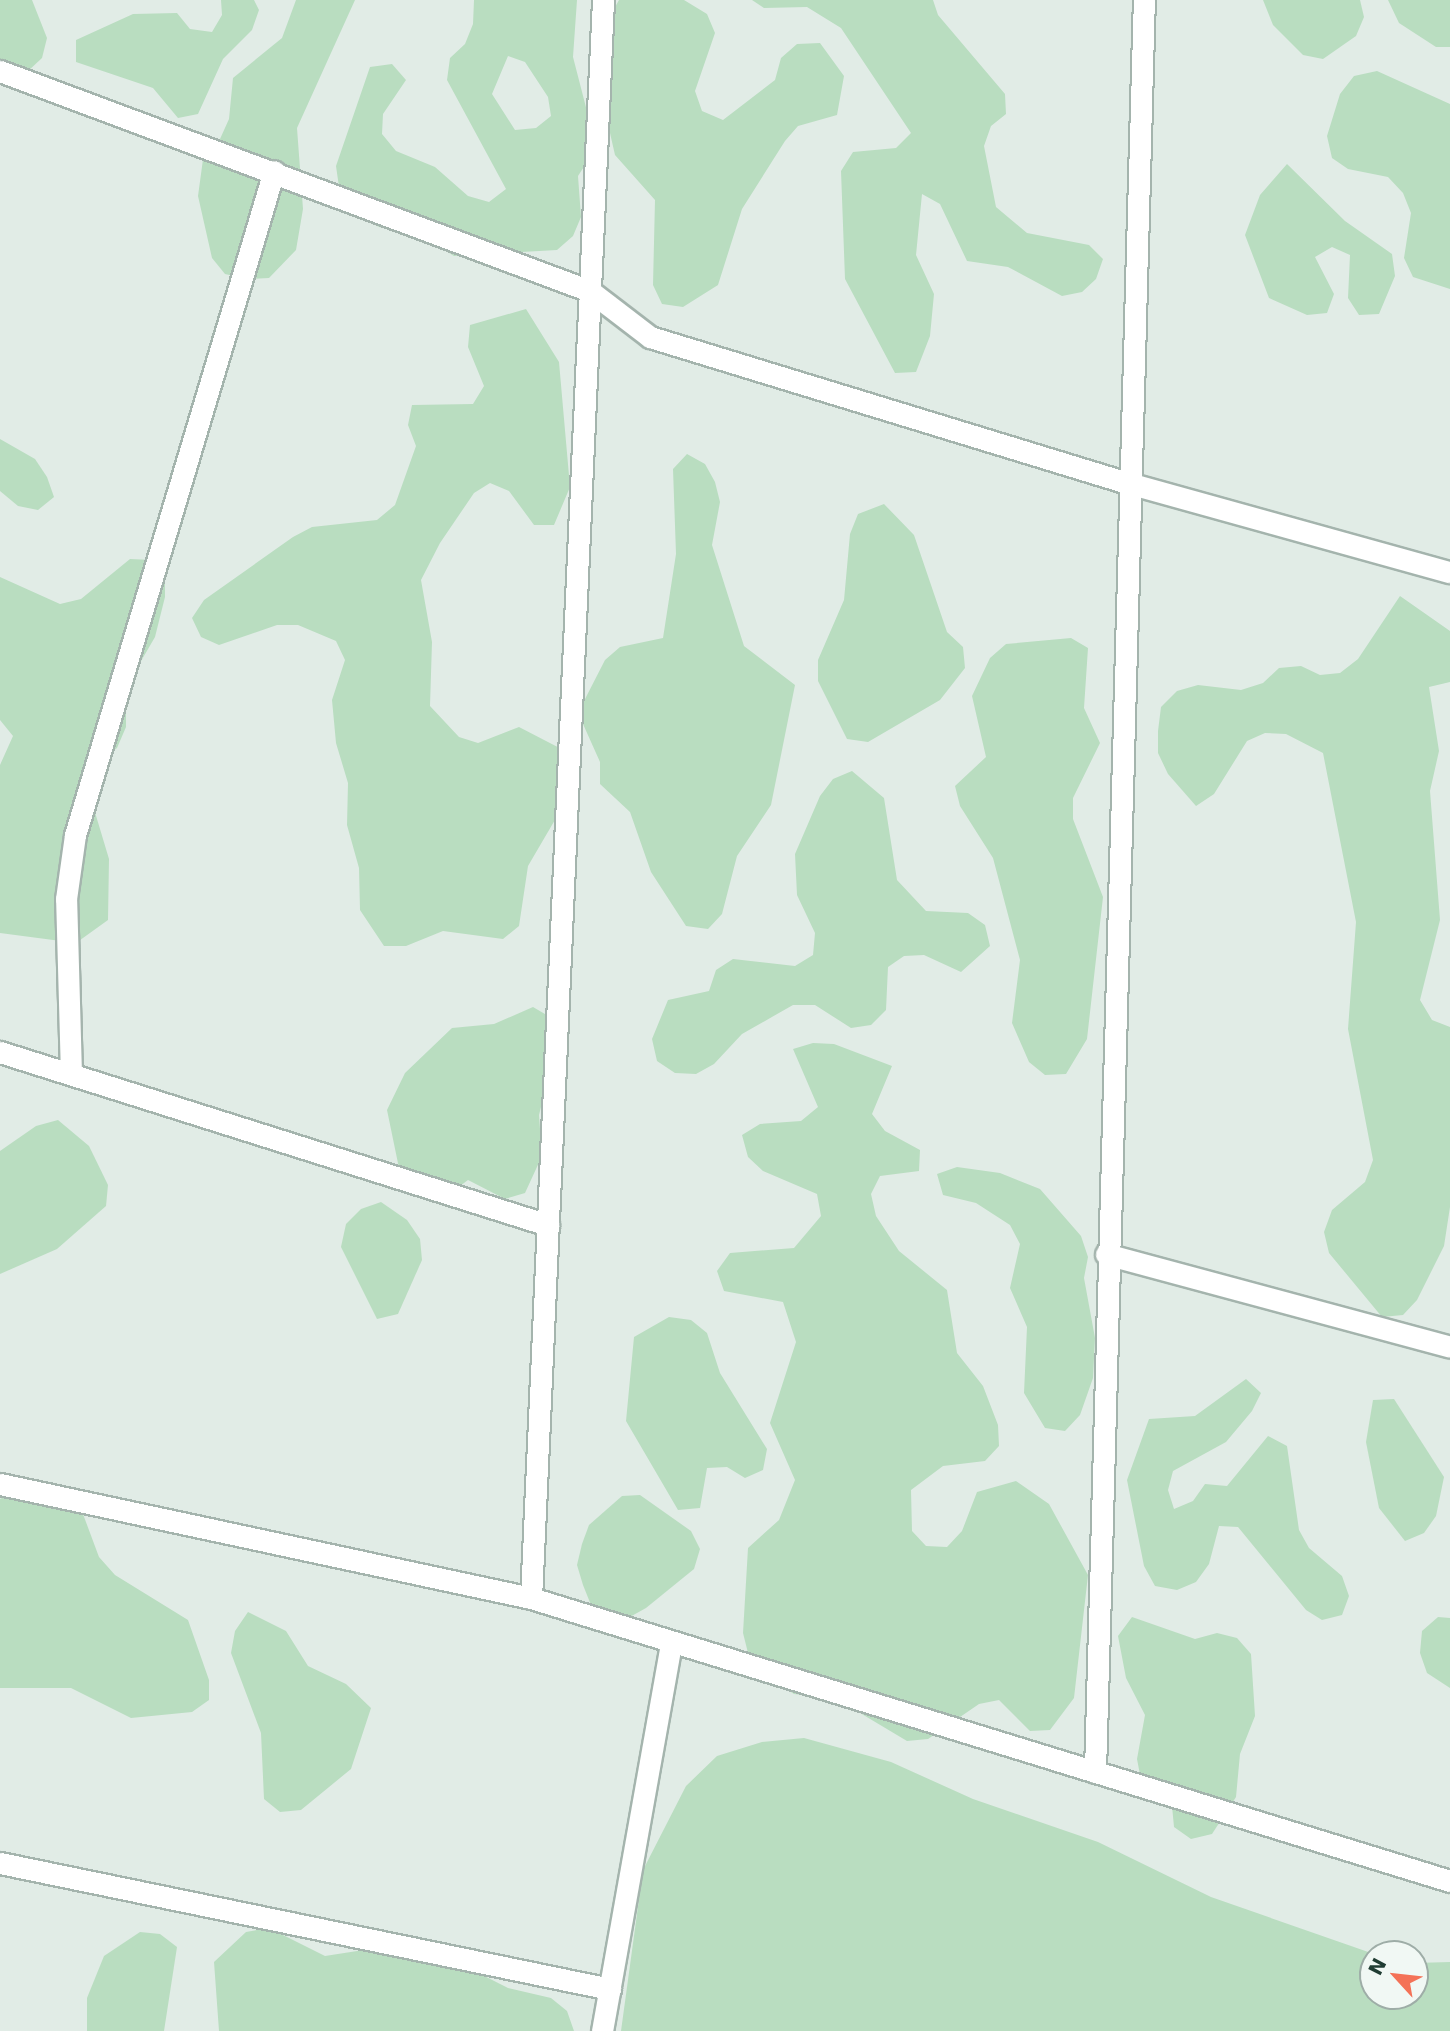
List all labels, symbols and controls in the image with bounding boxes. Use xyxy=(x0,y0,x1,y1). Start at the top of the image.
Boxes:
north arrow xyxy=(1359,1940,1429,2010)
text: N xyxy=(1364,1954,1390,1978)

